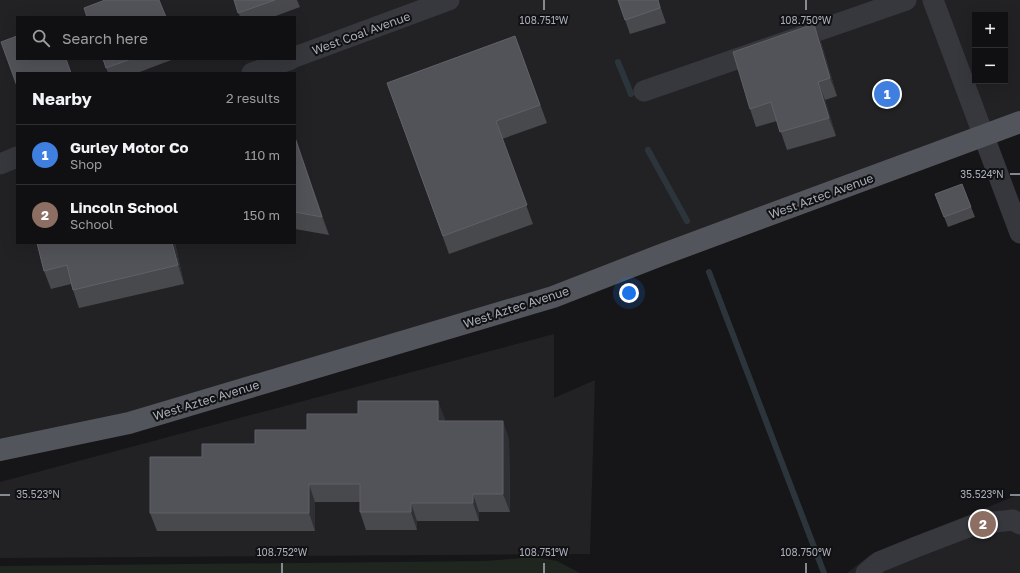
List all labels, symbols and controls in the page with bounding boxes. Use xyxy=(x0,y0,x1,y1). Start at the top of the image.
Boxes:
street label: West Coal Avenue xyxy=(310,8,412,58)
map controls xyxy=(972,12,1008,84)
button: + xyxy=(972,12,1008,48)
text: 108.751°W xyxy=(520,14,569,26)
text: 108.750°W xyxy=(781,14,832,26)
search box xyxy=(16,16,296,60)
icon: search xyxy=(30,27,52,49)
text: Search here xyxy=(62,29,148,47)
button: − xyxy=(972,48,1008,84)
pin: 1 xyxy=(874,79,900,109)
text: Nearby xyxy=(32,88,92,109)
text: 2 results xyxy=(226,90,280,106)
text: Gurley Motor Co xyxy=(70,138,189,156)
text: 1 xyxy=(42,147,48,163)
text: 110 m xyxy=(245,147,280,163)
text: Shop xyxy=(70,156,102,172)
text: 35.524°N xyxy=(960,168,1004,180)
street label: West Aztec Avenue xyxy=(767,170,875,222)
text: Lincoln School xyxy=(70,198,178,216)
text: 2 xyxy=(41,207,49,223)
text: 150 m xyxy=(243,207,280,223)
text: School xyxy=(70,216,113,232)
street label: West Aztec Avenue xyxy=(461,283,571,331)
your location xyxy=(619,283,639,303)
street label: West Aztec Avenue xyxy=(151,377,261,423)
text: 35.523°N xyxy=(16,488,60,500)
text: 35.523°N xyxy=(960,488,1004,500)
pin: 2 xyxy=(970,509,996,539)
text: 108.752°W xyxy=(257,546,308,558)
text: 108.751°W xyxy=(520,546,569,558)
text: 108.750°W xyxy=(781,546,832,558)

